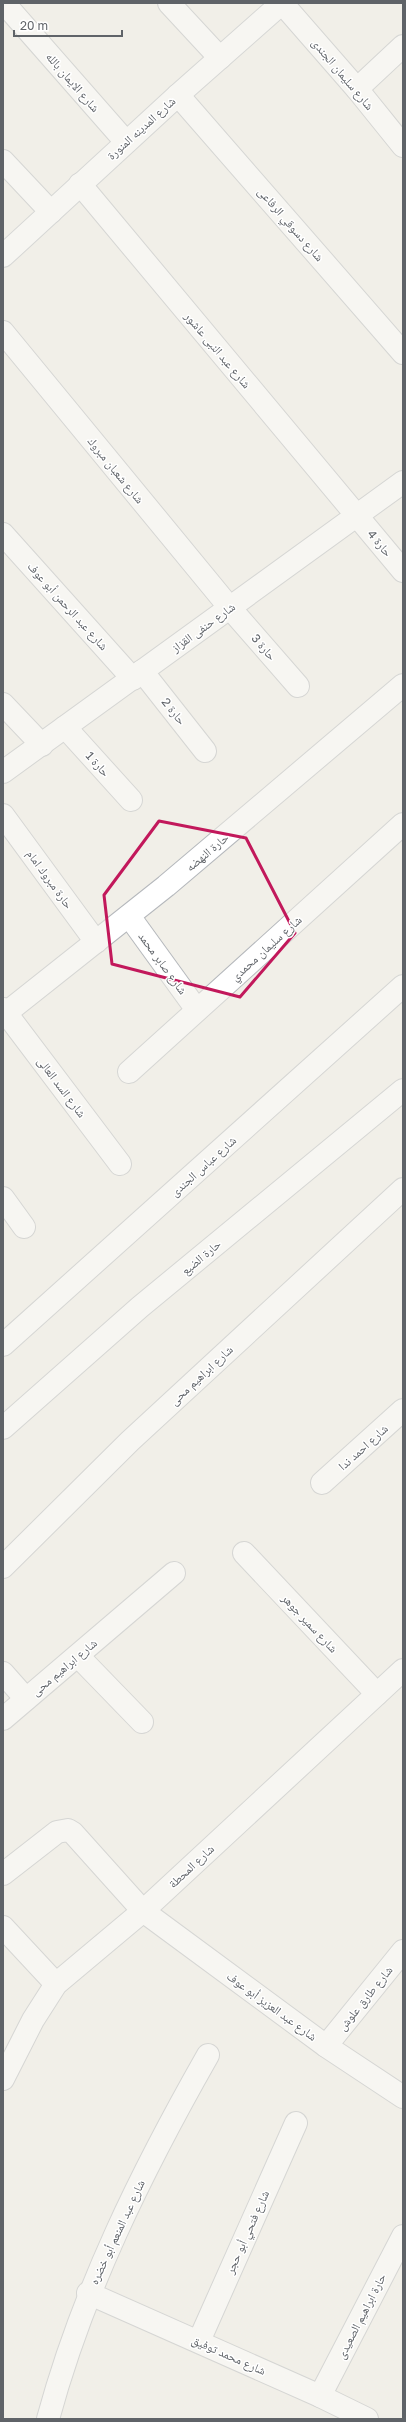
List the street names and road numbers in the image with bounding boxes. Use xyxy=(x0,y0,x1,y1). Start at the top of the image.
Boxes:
street label: شارع سليمان الجندى xyxy=(308,35,377,114)
street label: شارع الايمان بالله xyxy=(42,49,103,116)
street label: شارع المدينه المنورة xyxy=(104,93,179,163)
street label: شارع دسوقي الرفاعى xyxy=(252,184,327,266)
street label: شارع عبد النبى عاشور xyxy=(180,308,254,392)
street label: شارع شعبان مبروك xyxy=(84,434,148,507)
street label: حارة 4 xyxy=(364,526,396,560)
street label: شارع عبد الرحمن أبو عوف xyxy=(24,559,112,654)
street label: شارع حنفى القزاز xyxy=(167,599,239,657)
street label: حارة 3 xyxy=(248,631,280,664)
street label: حارة 2 xyxy=(159,695,190,728)
street label: حارة 1 xyxy=(83,748,114,780)
street label: حارة النهضه xyxy=(182,829,232,874)
street label: حارة مبروك امام xyxy=(23,846,77,912)
street label: شارع سليمان محمدي xyxy=(227,912,307,986)
street label: شارع صابر محمد xyxy=(135,929,191,998)
street label: شارع السد العالى xyxy=(34,1054,90,1121)
street label: شارع عباس الجندى xyxy=(167,1132,240,1200)
street label: حارة الضبع xyxy=(178,1236,224,1278)
street label: شارع ابراهيم محى xyxy=(166,1342,237,1409)
street label: شارع احمد ندا xyxy=(335,1421,392,1474)
street label: شارع سمير جوهر xyxy=(278,1590,341,1656)
street label: شارع ابراهيم محى xyxy=(28,1635,101,1700)
street label: شارع المحطة xyxy=(165,1841,218,1892)
street label: شارع طارق علوش xyxy=(334,1963,397,2034)
street label: شارع عبد العزيز أبو عوف xyxy=(223,1968,320,2045)
street label: شارع عبد المنعم أبو خضره xyxy=(86,2177,149,2287)
street label: شارع فتحي أبو حجر xyxy=(222,2188,275,2278)
street label: حارة ابراهيم الصعيدى xyxy=(333,2270,390,2362)
street label: شارع محمد توفيق xyxy=(189,2332,269,2379)

